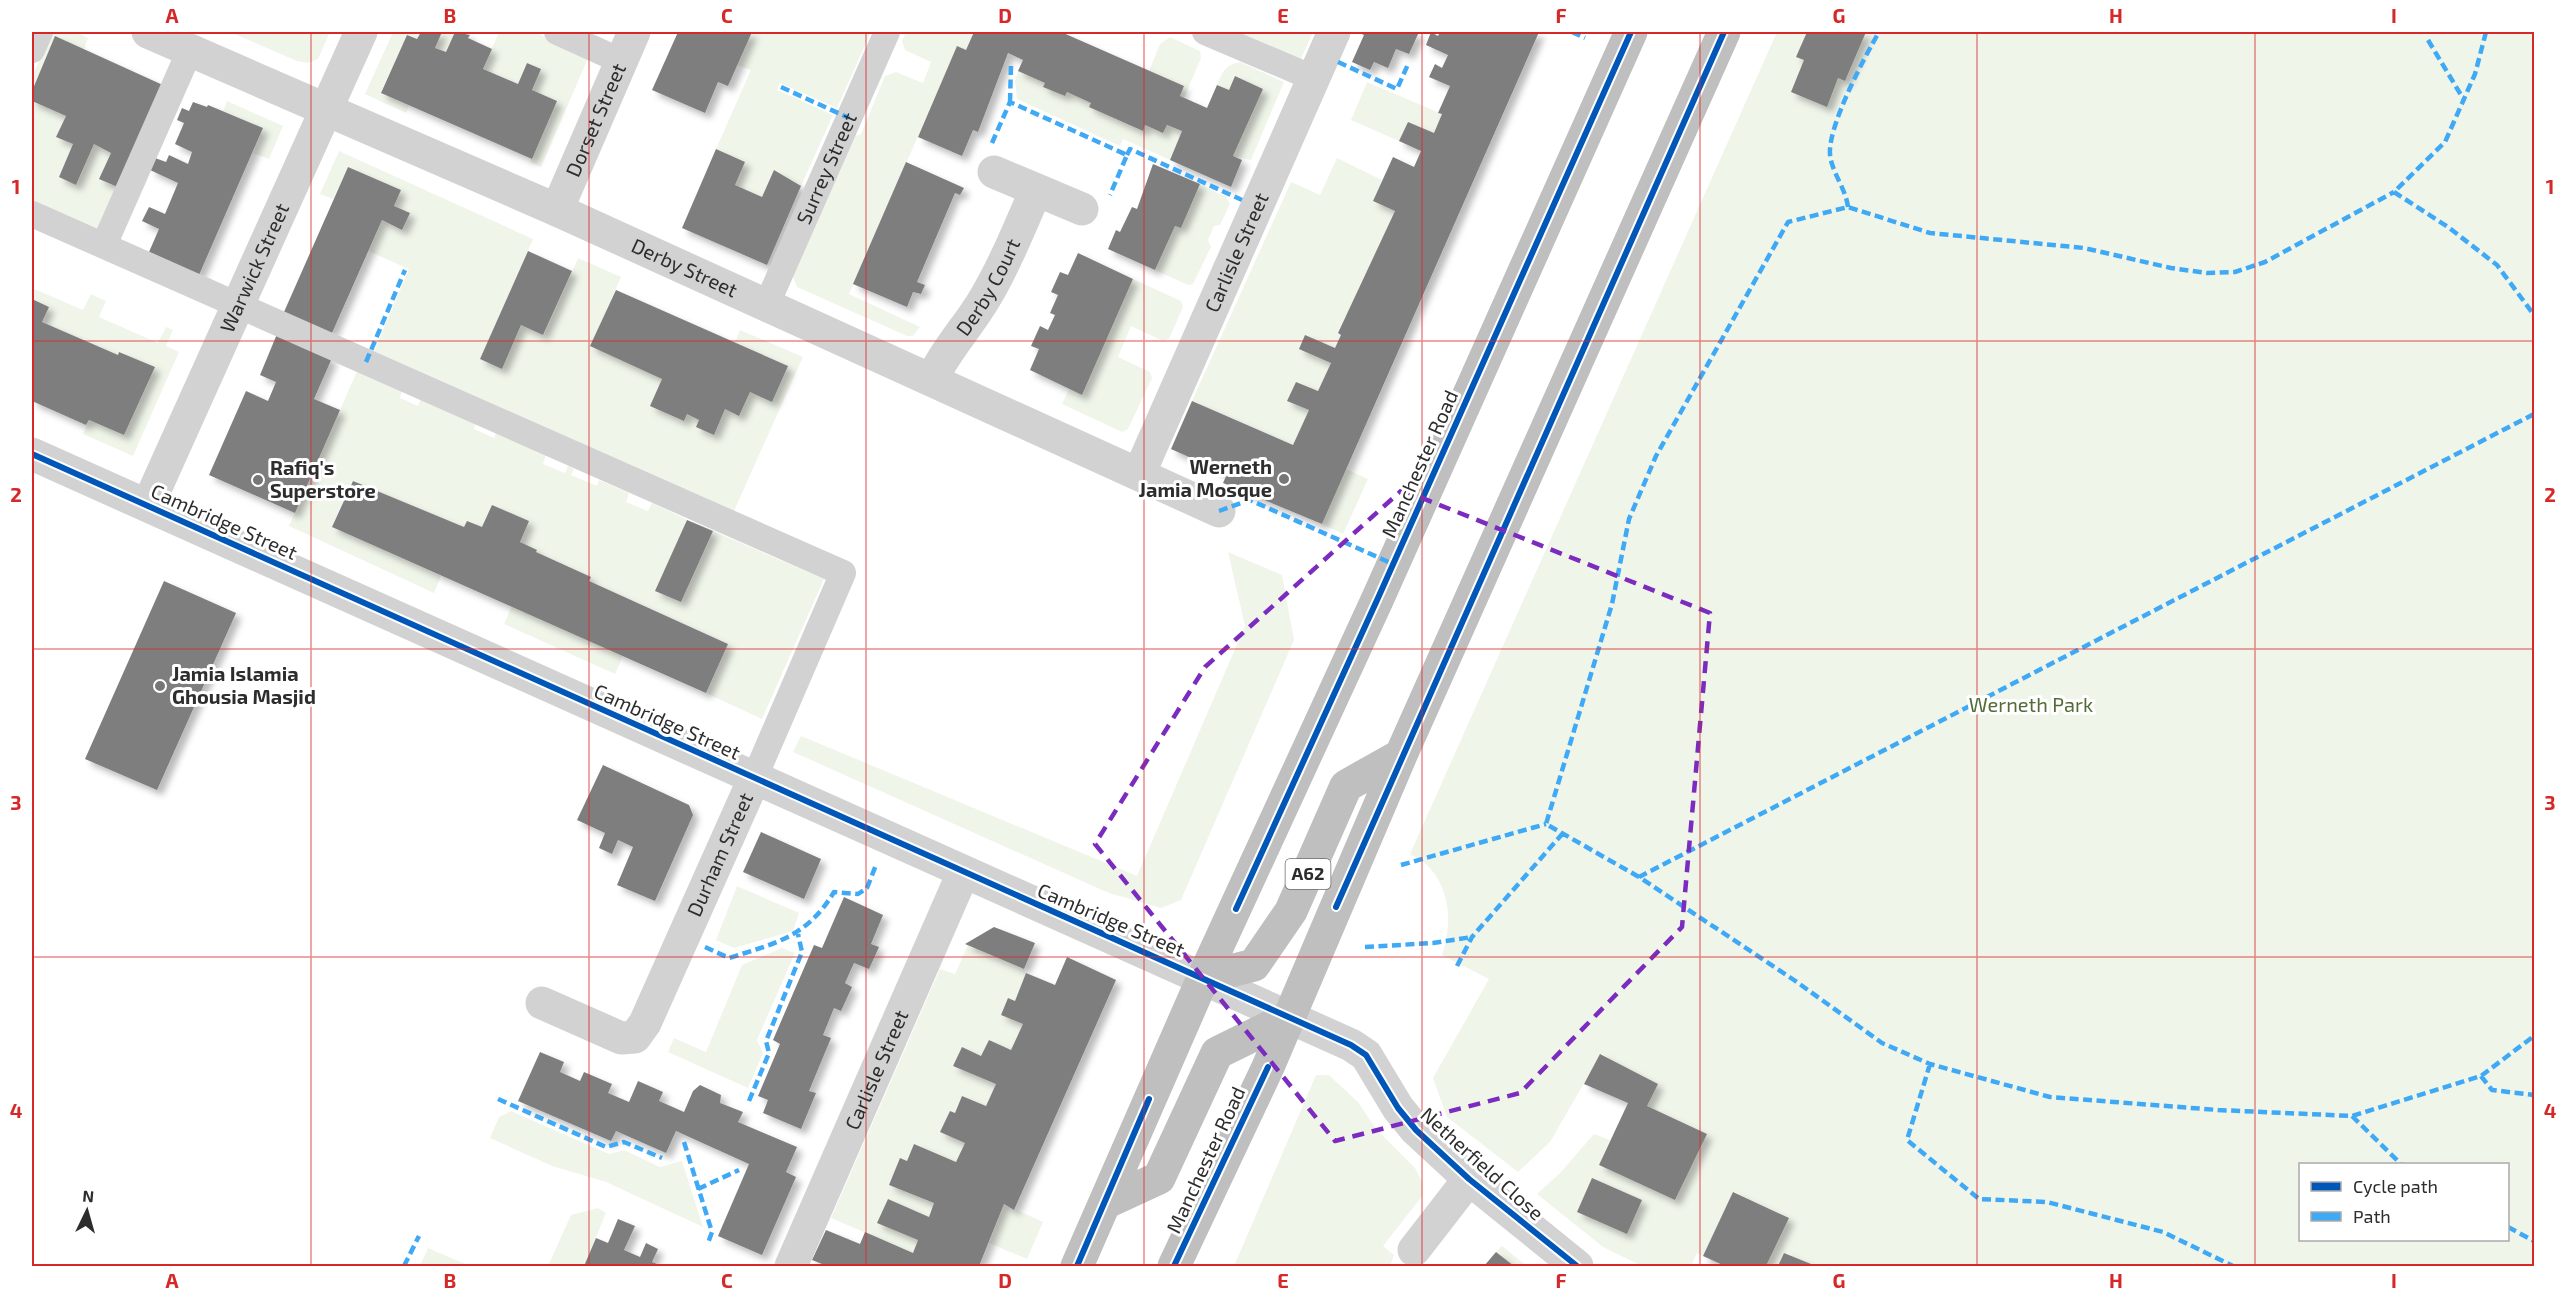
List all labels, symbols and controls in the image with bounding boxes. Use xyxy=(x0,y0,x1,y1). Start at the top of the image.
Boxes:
text: A xyxy=(165,3,179,27)
text: B xyxy=(444,3,456,27)
text: C xyxy=(721,3,733,27)
text: D xyxy=(998,3,1012,27)
text: E xyxy=(1277,3,1289,27)
text: F xyxy=(1555,3,1567,27)
text: G xyxy=(1833,3,1845,27)
text: H xyxy=(2109,3,2123,27)
text: I xyxy=(2391,3,2397,27)
street label: Dorset Street xyxy=(560,59,630,180)
street label: Surrey Street xyxy=(791,108,861,228)
text: 1 xyxy=(12,174,20,198)
text: 1 xyxy=(2546,174,2554,198)
street label: Carlisle Street xyxy=(1199,188,1273,316)
street label: Warwick Street xyxy=(214,199,293,336)
street label: Derby Street xyxy=(628,233,742,302)
street label: Derby Court xyxy=(950,234,1024,340)
street label: Manchester Road xyxy=(1376,386,1462,541)
place label: Werneth Jamia Mosque xyxy=(1139,454,1272,501)
place label: Rafiq's Superstore xyxy=(270,455,376,502)
marker: Werneth Jamia Mosque xyxy=(1277,472,1291,486)
marker: Rafiq's Superstore xyxy=(251,473,265,487)
street label: Cambridge Street xyxy=(148,478,302,564)
text: 2 xyxy=(10,482,22,506)
text: 2 xyxy=(2544,482,2556,506)
place label: Jamia Islamia Ghousia Masjid xyxy=(172,661,316,708)
street label: Cambridge Street xyxy=(591,678,745,764)
marker: Jamia Islamia Ghousia Masjid xyxy=(153,679,167,693)
park label: Werneth Park xyxy=(1969,692,2093,716)
street label: Durham Street xyxy=(681,788,758,920)
text: 3 xyxy=(10,790,22,814)
text: 3 xyxy=(2544,790,2556,814)
road number: A62 xyxy=(1286,859,1330,889)
street label: Cambridge Street xyxy=(1034,877,1189,961)
street label: Carlisle Street xyxy=(839,1006,913,1133)
street label: Manchester Road xyxy=(1161,1082,1250,1237)
text: 4 xyxy=(10,1098,23,1122)
text: 4 xyxy=(2544,1098,2557,1122)
street label: Netherfield Close xyxy=(1416,1102,1549,1225)
legend xyxy=(2299,1163,2509,1241)
text: Cycle path xyxy=(2353,1175,2438,1197)
north arrow xyxy=(57,1181,117,1241)
text: N xyxy=(82,1186,95,1206)
text: Path xyxy=(2353,1205,2391,1227)
text: A xyxy=(165,1268,179,1292)
text: B xyxy=(444,1268,456,1292)
text: C xyxy=(721,1268,733,1292)
text: D xyxy=(998,1268,1012,1292)
text: E xyxy=(1277,1268,1289,1292)
text: F xyxy=(1555,1268,1567,1292)
text: G xyxy=(1833,1268,1845,1292)
text: H xyxy=(2109,1268,2123,1292)
text: I xyxy=(2391,1268,2397,1292)

